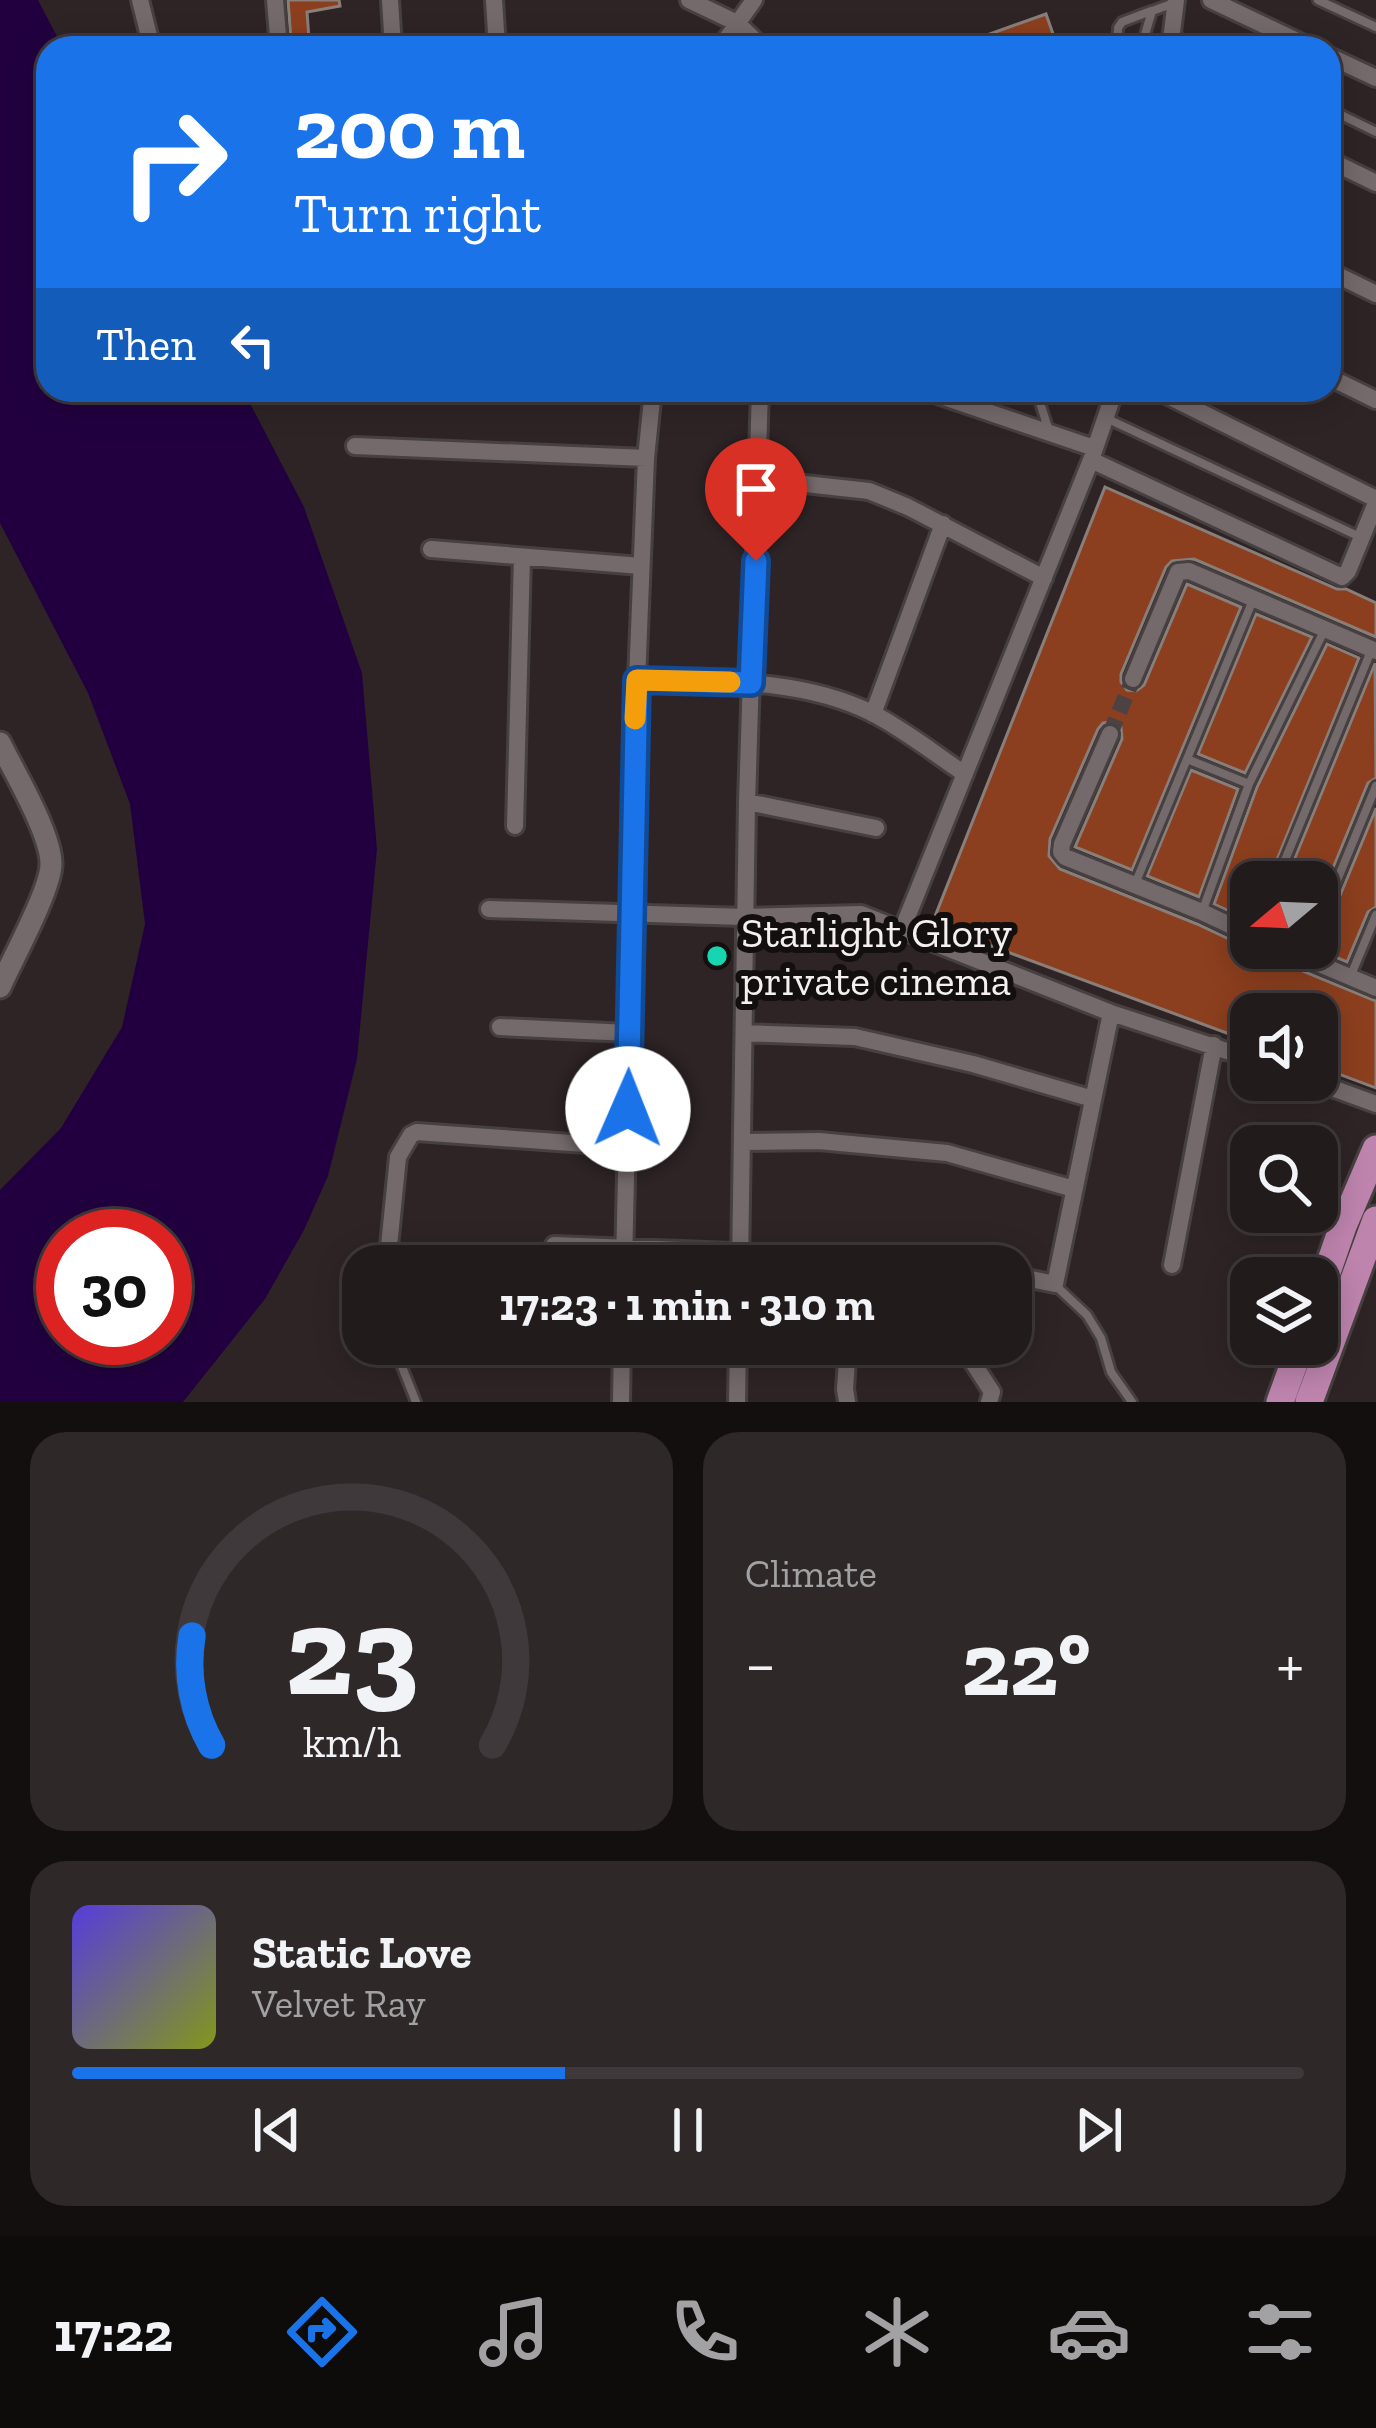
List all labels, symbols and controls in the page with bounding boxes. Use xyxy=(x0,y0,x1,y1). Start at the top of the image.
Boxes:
text: 200 m xyxy=(294,79,525,180)
icon: right xyxy=(96,84,252,240)
text: Turn right xyxy=(294,181,541,246)
icon: left xyxy=(220,312,286,378)
text: Then xyxy=(96,318,196,372)
pin xyxy=(705,438,807,561)
icon: arrive xyxy=(723,456,789,522)
north arrow xyxy=(1230,861,1338,969)
map controls xyxy=(1230,861,1338,1365)
place label: Starlight Glory private cinema xyxy=(741,907,1013,1006)
marker: Starlight Glory private cinema xyxy=(704,943,730,969)
button: sound xyxy=(1230,993,1338,1101)
position arrow xyxy=(565,1046,691,1172)
button: search xyxy=(1230,1125,1338,1233)
speed limit sign: 30 xyxy=(36,1209,192,1365)
button: layers xyxy=(1230,1257,1338,1365)
text: 17:23 · 1 min · 310 m xyxy=(499,1278,875,1332)
text: Climate xyxy=(745,1550,877,1597)
text: 23 xyxy=(285,1576,418,1726)
text: 22° xyxy=(961,1610,1091,1718)
text: − xyxy=(745,1625,776,1704)
text: + xyxy=(1276,1625,1304,1704)
text: km/h xyxy=(303,1716,400,1767)
text: Static Love xyxy=(252,1926,471,1980)
text: Velvet Ray xyxy=(252,1980,426,2027)
icon: previous xyxy=(244,2097,310,2163)
icon: pause xyxy=(655,2097,721,2163)
icon: next xyxy=(1066,2097,1132,2163)
icon: directions xyxy=(280,2290,364,2374)
icon: music xyxy=(472,2290,556,2374)
icon: phone xyxy=(663,2290,747,2374)
icon: climate xyxy=(855,2290,939,2374)
icon: car xyxy=(1047,2290,1131,2374)
icon: filters xyxy=(1238,2290,1322,2374)
text: 17:22 xyxy=(54,2300,173,2365)

